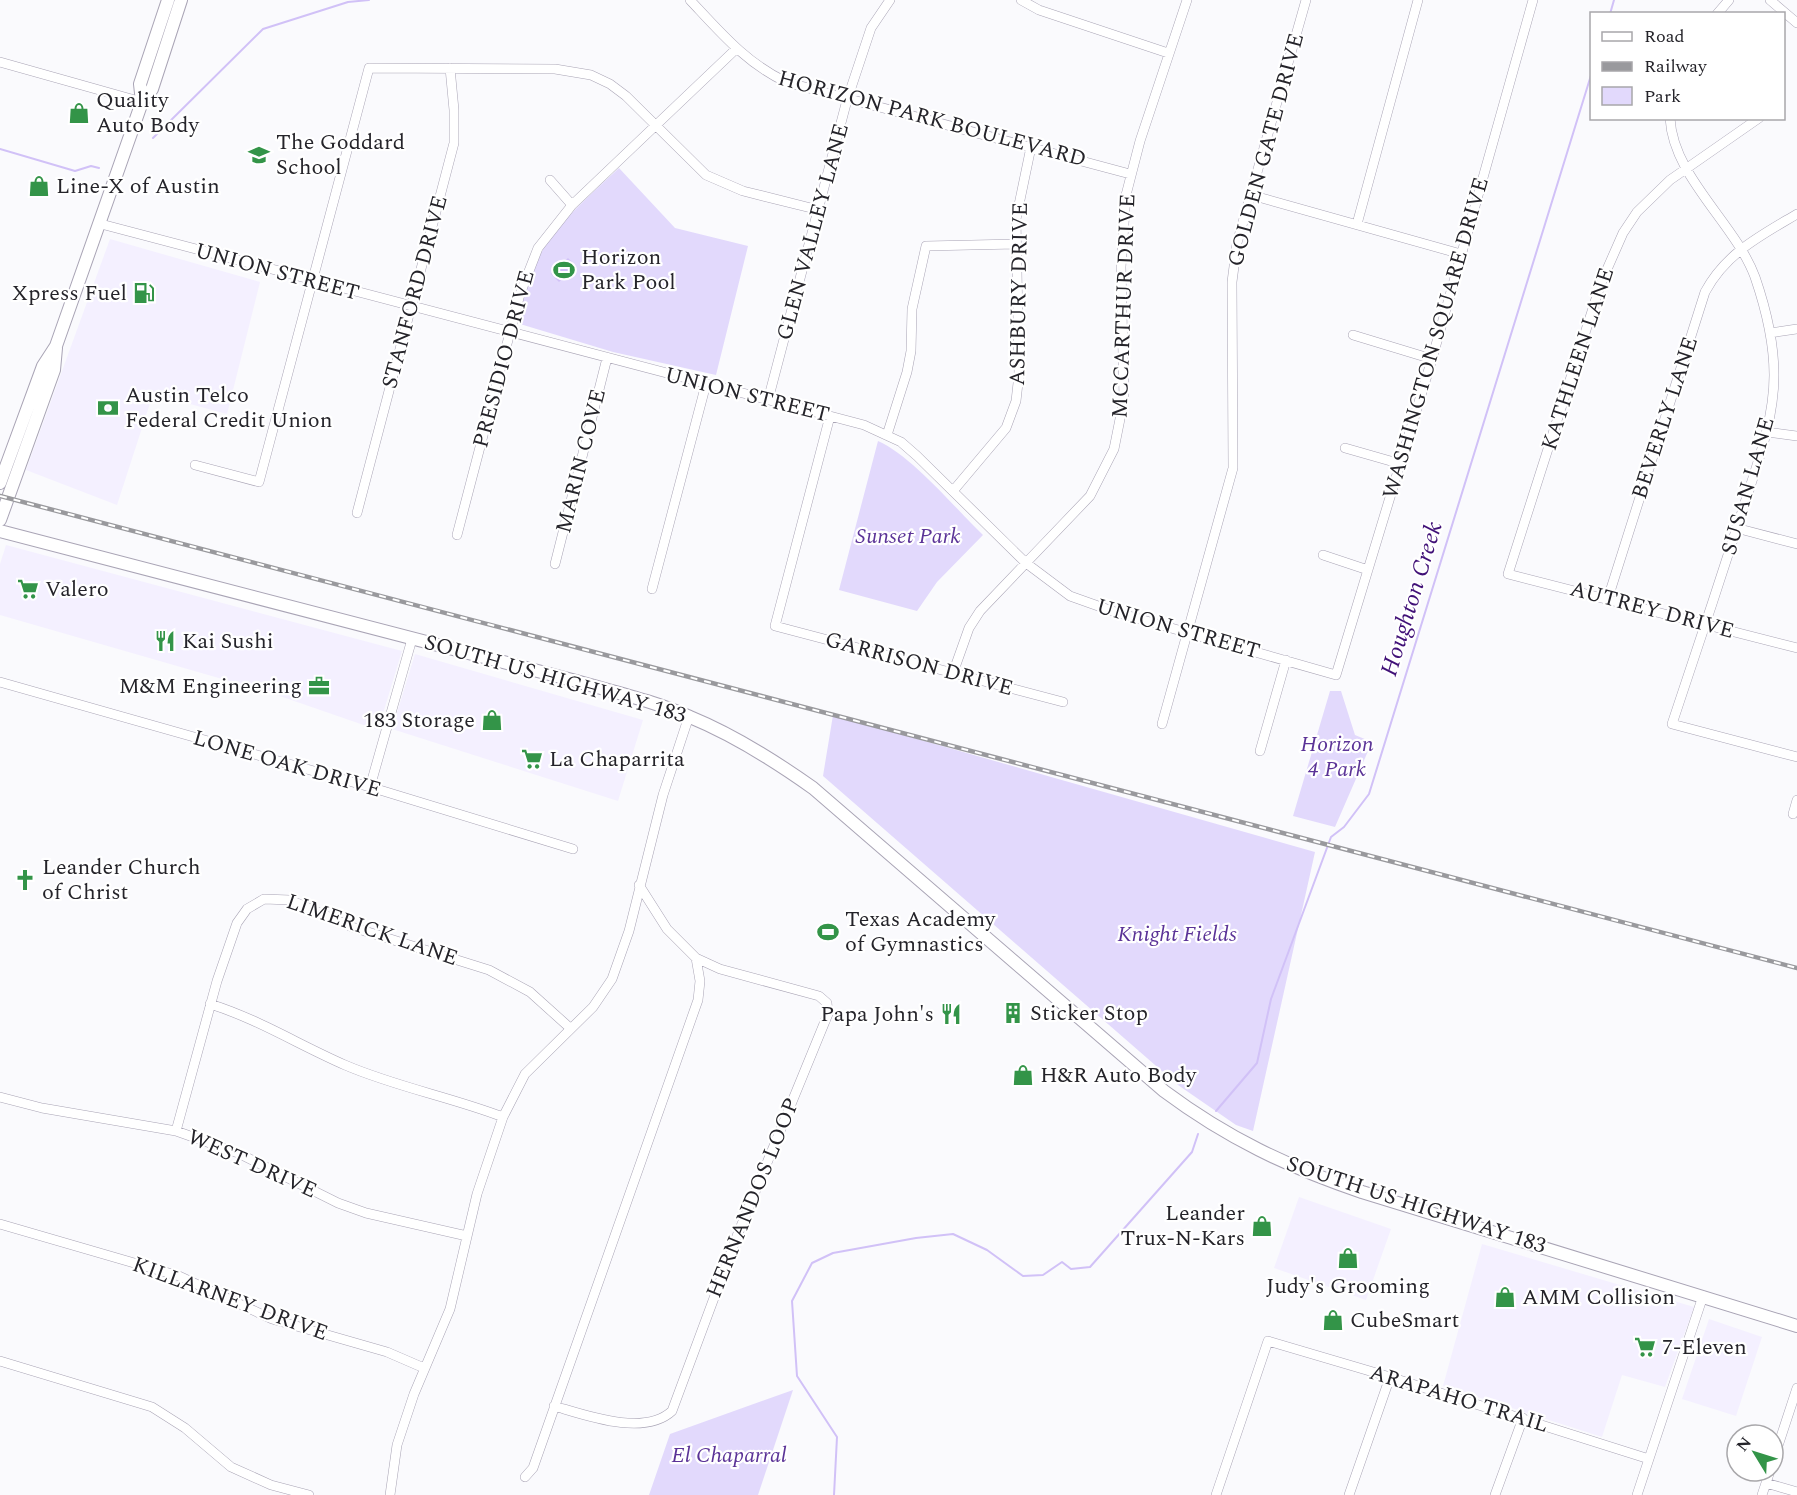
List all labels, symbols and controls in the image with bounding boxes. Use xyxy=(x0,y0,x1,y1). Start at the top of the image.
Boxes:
legend xyxy=(1590,12,1785,120)
text: Road xyxy=(1644,23,1685,50)
street label: GOLDEN GATE DRIVE xyxy=(1219,30,1313,270)
text: Railway xyxy=(1644,53,1708,80)
street label: HORIZON PARK BOULEVARD xyxy=(774,62,1090,176)
text: Park xyxy=(1644,83,1681,110)
place label: Quality Auto Body xyxy=(96,84,201,142)
shop icon: Quality Auto Body xyxy=(67,101,91,125)
street label: GLEN VALLEY LANE xyxy=(768,120,858,344)
place label: The Goddard School xyxy=(276,126,405,184)
school or university icon: The Goddard School xyxy=(247,143,271,167)
place label: Line-X of Austin xyxy=(56,170,220,203)
street label: WASHINGTON SQUARE DRIVE xyxy=(1374,173,1498,503)
shop icon: Line-X of Austin xyxy=(27,174,51,198)
street label: STANFORD DRIVE xyxy=(373,192,457,392)
street label: MCCARTHUR DRIVE xyxy=(1104,193,1144,419)
street label: ASHBURY DRIVE xyxy=(1001,202,1037,386)
street label: UNION STREET xyxy=(191,234,363,310)
place label: Horizon Park Pool xyxy=(581,241,676,299)
sports icon: Horizon Park Pool xyxy=(552,258,576,282)
street label: KATHLEEN LANE xyxy=(1533,263,1623,455)
street label: PRESIDIO DRIVE xyxy=(464,266,544,452)
place label: Xpress Fuel xyxy=(12,277,127,310)
fuel station icon: Xpress Fuel xyxy=(132,281,156,305)
street label: BEVERLY LANE xyxy=(1623,332,1707,504)
street label: UNION STREET xyxy=(661,359,833,431)
place label: Austin Telco Federal Credit Union xyxy=(125,379,332,437)
street label: MARIN COVE xyxy=(547,385,615,537)
bank icon: Austin Telco Federal Credit Union xyxy=(96,396,120,420)
street label: SUSAN LANE xyxy=(1713,413,1783,559)
water label: Houghton Creek xyxy=(1371,517,1453,681)
park label: Sunset Park xyxy=(855,520,961,553)
street label: AUTREY DRIVE xyxy=(1566,572,1738,648)
place label: Valero xyxy=(45,573,109,606)
supermarket icon: Valero xyxy=(16,577,40,601)
street label: UNION STREET xyxy=(1092,590,1264,668)
street label: GARRISON DRIVE xyxy=(821,623,1017,705)
place label: Kai Sushi xyxy=(182,625,274,658)
street label: SOUTH US HIGHWAY 183 xyxy=(420,626,690,732)
restaurant icon: Kai Sushi xyxy=(153,629,177,653)
place label: M&M Engineering xyxy=(119,670,302,703)
office icon: M&M Engineering xyxy=(307,674,331,698)
place label: 183 Storage xyxy=(363,704,475,737)
shop icon: 183 Storage xyxy=(480,708,504,732)
street label: LONE OAK DRIVE xyxy=(189,721,385,807)
park label: Horizon 4 Park xyxy=(1300,728,1374,786)
place label: La Chaparrita xyxy=(549,743,685,776)
supermarket icon: La Chaparrita xyxy=(520,747,544,771)
place label: Leander Church of Christ xyxy=(42,851,201,909)
church icon: Leander Church of Christ xyxy=(13,868,37,892)
street label: LIMERICK LANE xyxy=(282,885,462,975)
place label: Texas Academy of Gymnastics xyxy=(845,903,997,961)
park label: Knight Fields xyxy=(1117,918,1237,951)
sports icon: Texas Academy of Gymnastics xyxy=(816,920,840,944)
place label: Sticker Stop xyxy=(1030,997,1148,1030)
place label: Papa John's xyxy=(820,998,934,1031)
building icon: Sticker Stop xyxy=(1001,1001,1025,1025)
restaurant icon: Papa John's xyxy=(939,1002,963,1026)
place label: H&R Auto Body xyxy=(1040,1059,1198,1092)
shop icon: H&R Auto Body xyxy=(1011,1063,1035,1087)
street label: HERNANDOS LOOP xyxy=(698,1093,808,1303)
street label: WEST DRIVE xyxy=(182,1121,322,1207)
street label: SOUTH US HIGHWAY 183 xyxy=(1282,1147,1550,1263)
place label: Leander Trux-N-Kars xyxy=(1121,1197,1245,1255)
shop icon: Leander Trux-N-Kars xyxy=(1250,1214,1274,1238)
shop icon: Judy's Grooming xyxy=(1336,1246,1360,1270)
street label: KILLARNEY DRIVE xyxy=(127,1248,333,1350)
place label: Judy's Grooming xyxy=(1266,1270,1430,1303)
place label: AMM Collision xyxy=(1522,1281,1675,1314)
shop icon: AMM Collision xyxy=(1493,1285,1517,1309)
place label: CubeSmart xyxy=(1350,1304,1459,1337)
shop icon: CubeSmart xyxy=(1321,1308,1345,1332)
place label: 7-Eleven xyxy=(1662,1331,1747,1364)
supermarket icon: 7-Eleven xyxy=(1633,1335,1657,1359)
street label: ARAPAHO TRAIL xyxy=(1365,1356,1553,1442)
north arrow xyxy=(1725,1423,1785,1483)
text: N xyxy=(1730,1432,1757,1457)
park label: El Chaparral xyxy=(671,1439,787,1472)

